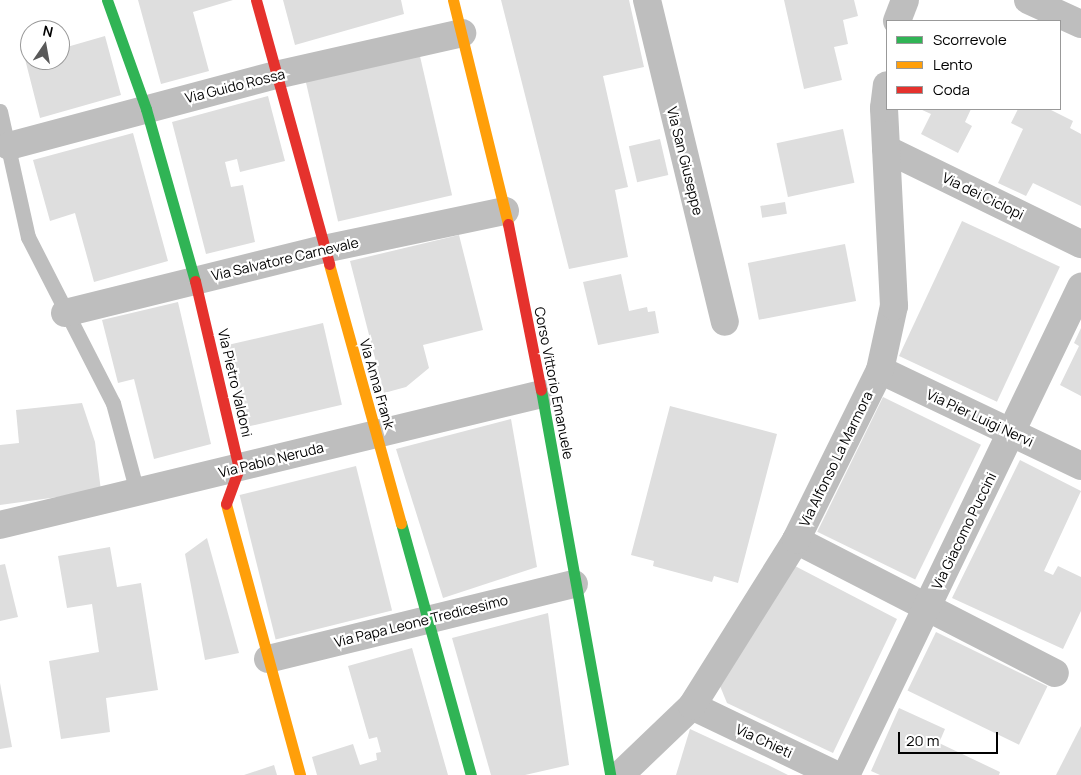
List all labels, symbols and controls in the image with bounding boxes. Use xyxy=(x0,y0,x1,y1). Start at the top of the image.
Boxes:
north arrow xyxy=(20,20,70,70)
text: N xyxy=(41,20,55,41)
legend xyxy=(886,20,1061,110)
text: Scorrevole xyxy=(933,29,1007,50)
text: Lento xyxy=(933,54,973,75)
street label: Via Guido Rossa xyxy=(183,65,287,107)
text: Coda xyxy=(933,79,970,100)
street label: Via San Giuseppe xyxy=(663,105,707,217)
street label: Via dei Ciclopi xyxy=(940,169,1026,223)
street label: Via Salvatore Carnevale xyxy=(210,234,360,284)
street label: Corso Vittorio Emanuele xyxy=(531,305,577,461)
street label: Via Pietro Valdoni xyxy=(214,327,256,439)
street label: Via Anna Frank xyxy=(356,337,398,431)
street label: Via Pier Luigi Nervi xyxy=(924,386,1036,450)
street label: Via Alfonso La Marmora xyxy=(796,388,876,530)
street label: Via Pablo Neruda xyxy=(217,439,325,481)
street label: Via Giacomo Puccini xyxy=(928,470,1000,592)
street label: Via Papa Leone Tredicesimo xyxy=(332,591,510,651)
street label: Via Chieti xyxy=(733,721,795,761)
scale bar xyxy=(901,722,1001,754)
text: 20 m xyxy=(906,730,939,751)

